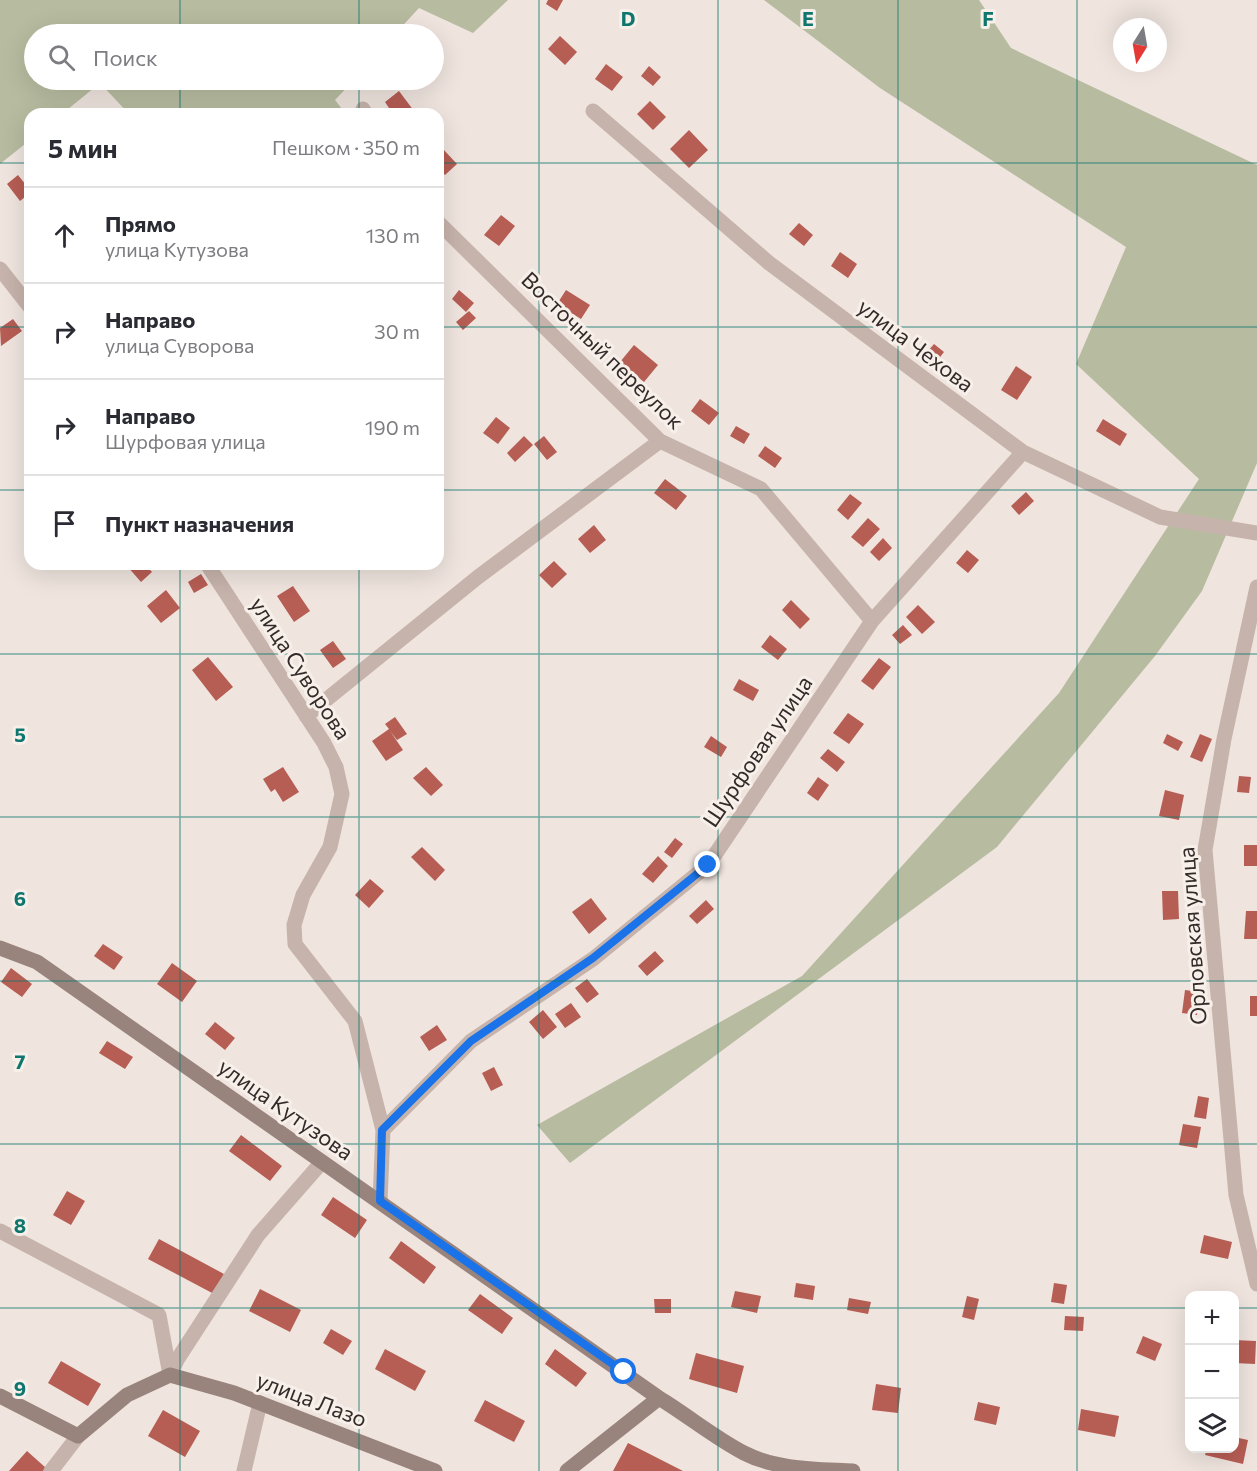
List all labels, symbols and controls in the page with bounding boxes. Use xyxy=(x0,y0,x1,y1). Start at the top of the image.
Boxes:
text: D xyxy=(621,6,635,30)
text: E xyxy=(802,6,814,30)
text: F xyxy=(982,6,994,30)
north arrow xyxy=(1113,18,1167,72)
search box xyxy=(24,24,444,90)
icon: search xyxy=(45,41,78,74)
text: Поиск xyxy=(93,44,158,71)
text: 5 мин xyxy=(48,132,118,163)
text: Пешком · 350 m xyxy=(272,135,420,159)
text: Прямо xyxy=(105,210,176,237)
icon: ahead xyxy=(48,219,81,252)
text: 130 m xyxy=(366,223,420,247)
text: улица Кутузова xyxy=(105,237,249,261)
street label: Восточный переулок xyxy=(516,266,690,435)
street label: улица Чехова xyxy=(853,293,979,397)
text: Направо xyxy=(105,306,195,333)
icon: right xyxy=(48,315,81,348)
text: 30 m xyxy=(374,319,420,343)
text: улица Суворова xyxy=(105,333,254,357)
text: Направо xyxy=(105,402,195,429)
icon: right xyxy=(48,411,81,444)
text: 190 m xyxy=(365,415,420,439)
text: Шурфовая улица xyxy=(105,429,266,453)
icon: arrive xyxy=(48,507,81,540)
text: Пункт назначения xyxy=(105,510,294,537)
street label: улица Суворова xyxy=(245,592,357,744)
street label: Шурфовая улица xyxy=(696,670,818,832)
text: 5 xyxy=(14,722,26,746)
street label: Орловская улица xyxy=(1172,846,1212,1026)
route end xyxy=(694,851,720,877)
text: 6 xyxy=(14,886,26,910)
text: 7 xyxy=(15,1049,26,1073)
street label: улица Кутузова xyxy=(213,1053,359,1165)
text: 8 xyxy=(14,1213,26,1237)
map controls xyxy=(1185,1291,1239,1453)
button: + xyxy=(1185,1291,1239,1345)
button: − xyxy=(1185,1345,1239,1399)
route start xyxy=(610,1358,636,1384)
street label: улица Лазо xyxy=(253,1366,371,1432)
text: 9 xyxy=(14,1376,26,1400)
button: layers xyxy=(1185,1399,1239,1453)

